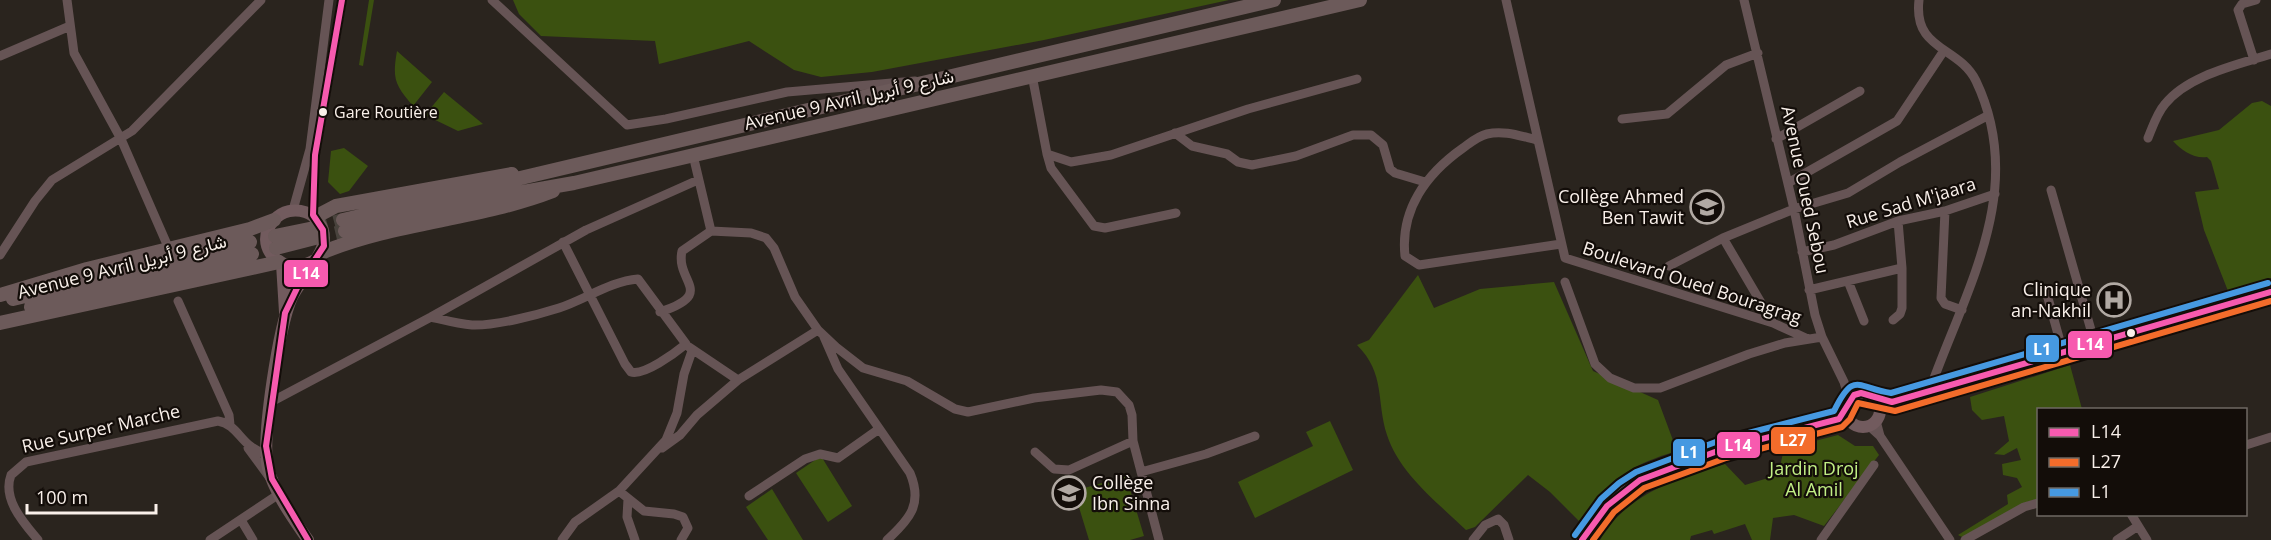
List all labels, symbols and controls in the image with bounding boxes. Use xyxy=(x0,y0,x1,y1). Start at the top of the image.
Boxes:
street label: Avenue 9 Avril شارع 9 أبريل xyxy=(742,63,956,136)
place label: Gare Routière xyxy=(334,101,438,123)
street label: Avenue Oued Sebou xyxy=(1776,104,1835,276)
marker: Gare Routière xyxy=(317,106,329,118)
street label: Rue Sad M'jaara xyxy=(1843,171,1979,233)
place label: Collège Ahmed Ben Tawit xyxy=(1558,184,1684,229)
school or university icon: Collège Ahmed Ben Tawit xyxy=(1689,189,1725,225)
street label: Avenue 9 Avril شارع 9 أبريل xyxy=(15,228,229,305)
street label: Boulevard Oued Bouragrag xyxy=(1580,235,1805,329)
line badge: L14 xyxy=(283,259,329,288)
text: L14 xyxy=(292,262,320,284)
place label: Clinique an-Nakhil xyxy=(2011,277,2091,322)
hospital icon: Clinique an-Nakhil xyxy=(2096,282,2132,318)
unlabelled marker xyxy=(2125,327,2137,339)
line badge: L14 xyxy=(2067,330,2113,359)
text: L14 xyxy=(2076,333,2104,355)
line badge: L1 xyxy=(2025,334,2060,363)
text: L1 xyxy=(2033,338,2051,360)
street label: Rue Surper Marche xyxy=(19,398,182,458)
legend xyxy=(2037,408,2247,516)
text: L14 xyxy=(2091,419,2121,443)
line badge: L27 xyxy=(1770,426,1816,455)
text: L27 xyxy=(1779,429,1807,451)
line badge: L14 xyxy=(1716,431,1761,459)
text: L14 xyxy=(1724,434,1752,456)
line badge: L1 xyxy=(1672,438,1706,467)
text: L1 xyxy=(1680,441,1698,463)
text: L27 xyxy=(2091,449,2121,473)
park label: Jardin Droj Al Amil xyxy=(1767,456,1859,501)
place label: Collège Ibn Sinna xyxy=(1092,470,1170,515)
school or university icon: Collège Ibn Sinna xyxy=(1051,475,1087,511)
scale bar xyxy=(27,477,156,515)
text: L1 xyxy=(2091,479,2111,503)
text: 100 m xyxy=(36,485,88,509)

